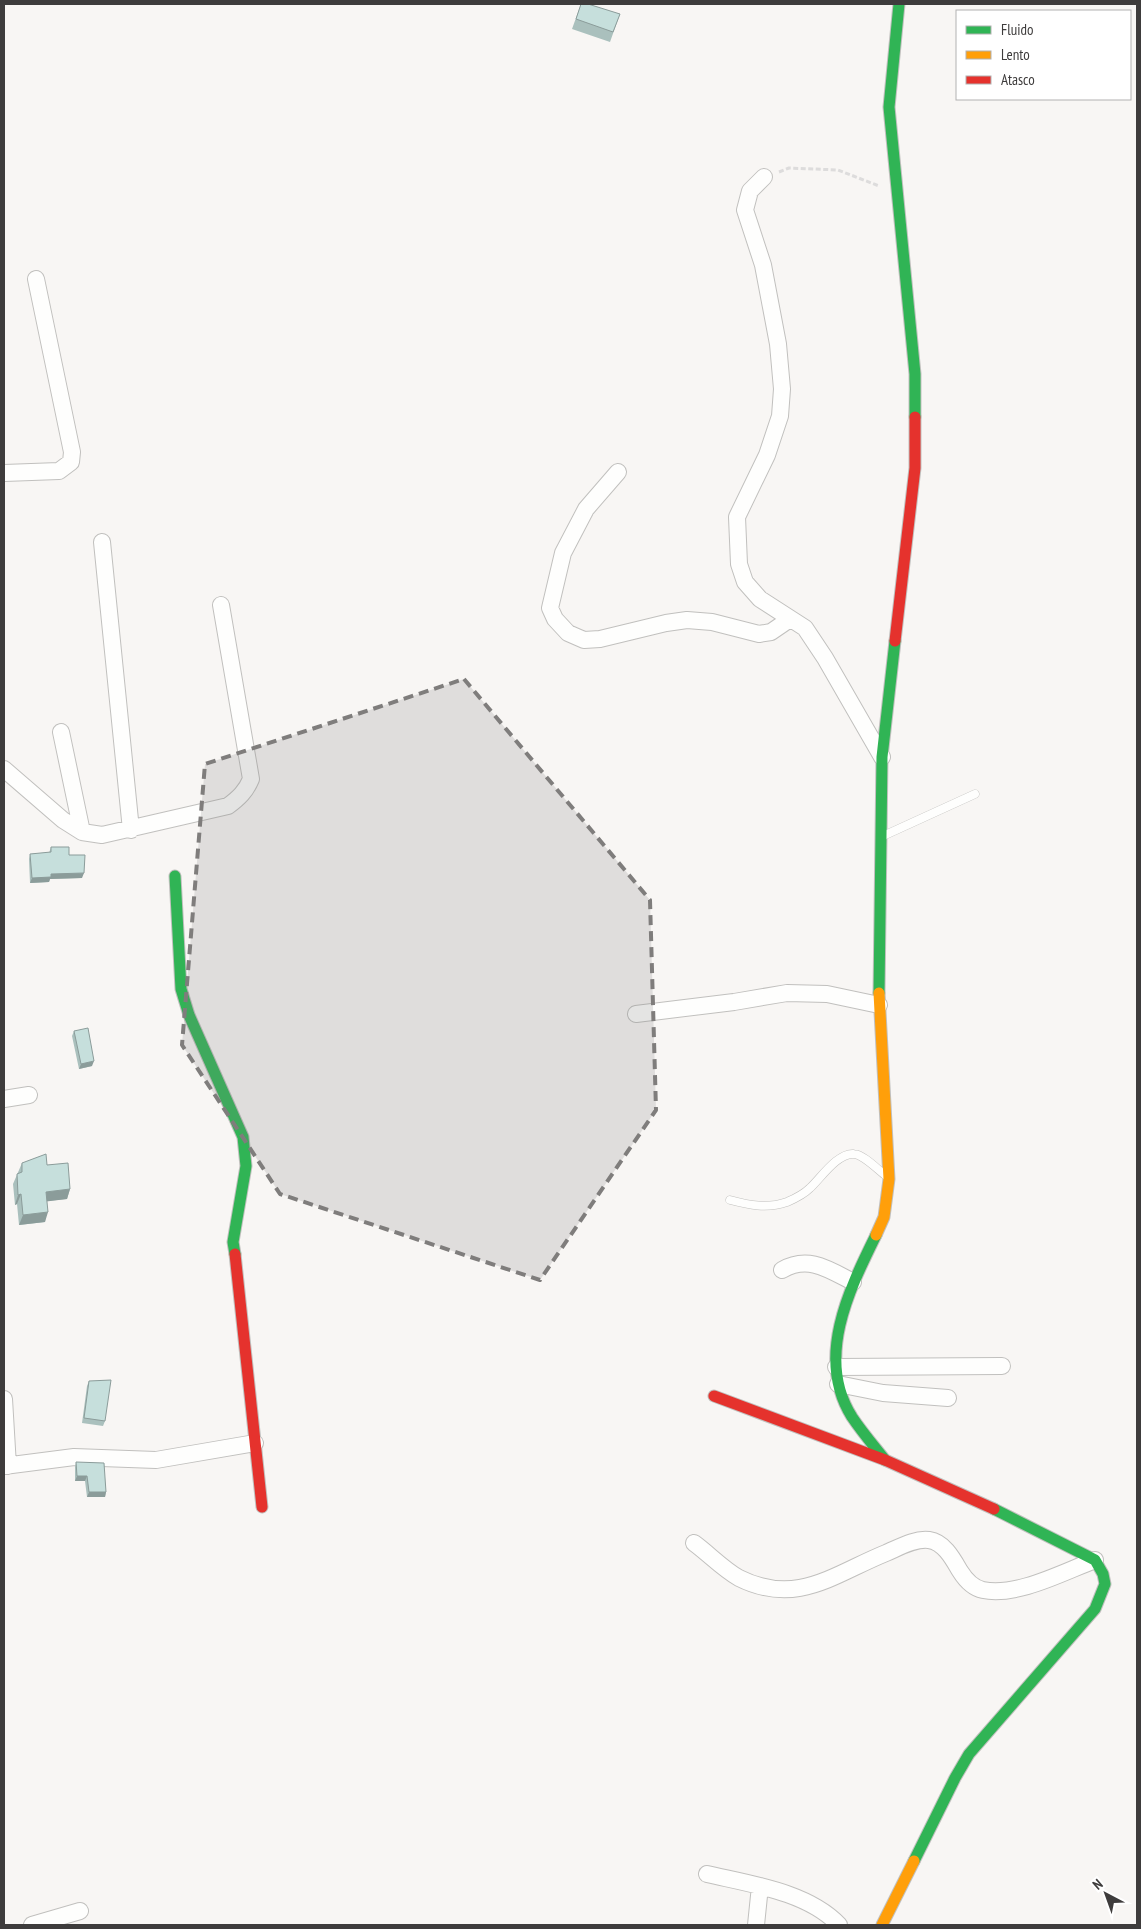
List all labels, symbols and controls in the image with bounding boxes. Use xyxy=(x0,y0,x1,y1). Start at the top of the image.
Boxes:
legend xyxy=(956,10,1131,100)
text: Fluido xyxy=(1001,20,1033,39)
text: Lento xyxy=(1001,45,1030,64)
text: Atasco xyxy=(1001,70,1035,89)
north arrow xyxy=(1081,1869,1131,1919)
text: N xyxy=(1089,1875,1106,1893)

